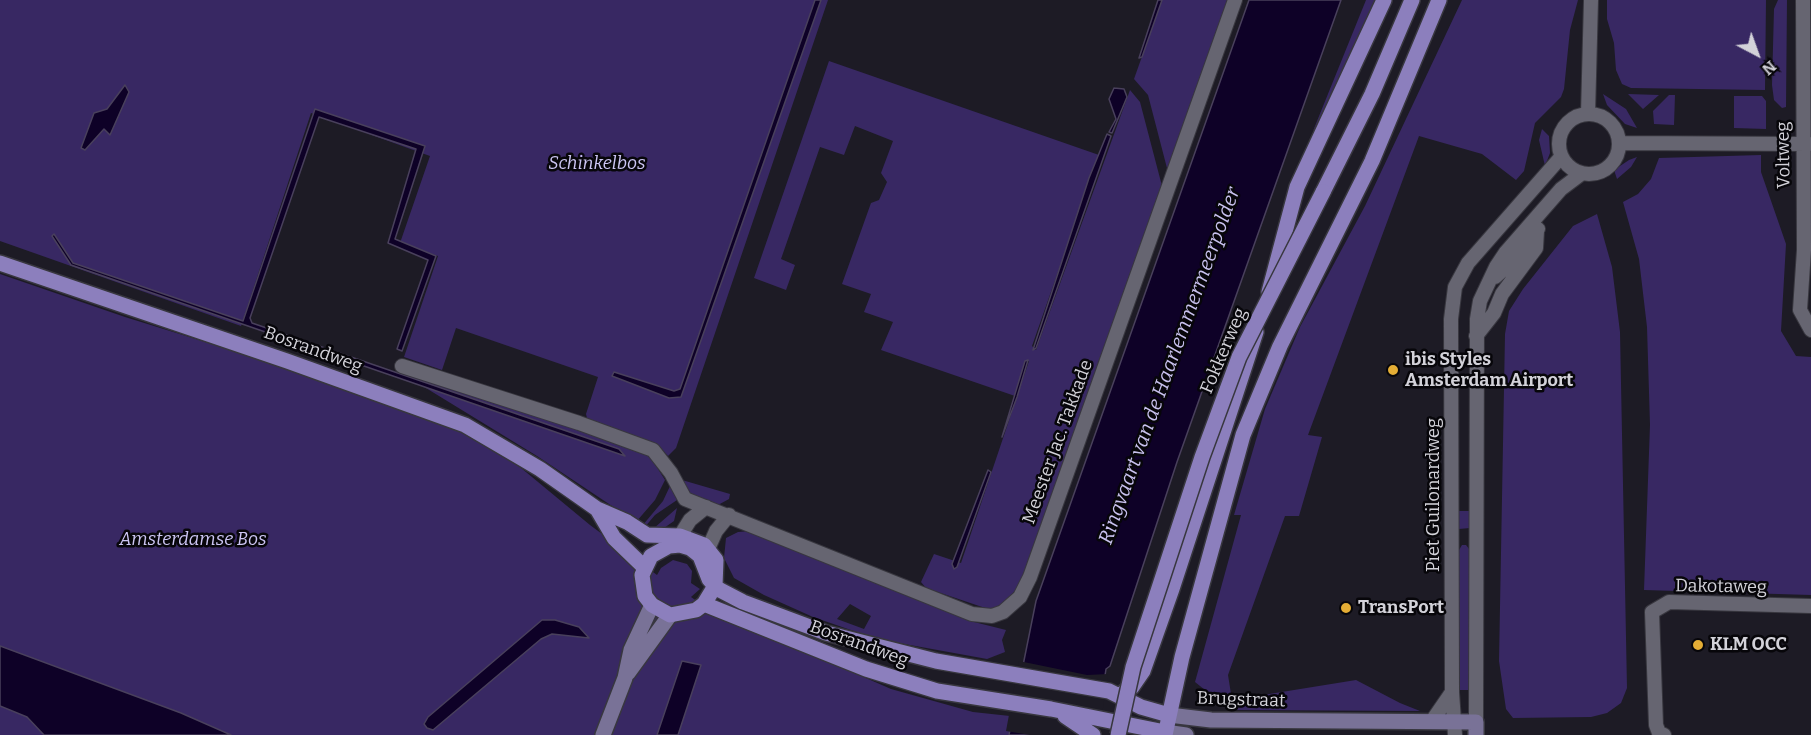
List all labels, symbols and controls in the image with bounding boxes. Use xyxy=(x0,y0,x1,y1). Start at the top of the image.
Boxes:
north arrow xyxy=(1727,24,1787,84)
text: N xyxy=(1758,57,1780,79)
street label: Voltweg xyxy=(1773,121,1795,189)
park label: Schinkelbos xyxy=(548,153,646,175)
water label: Ringvaart van de Haarlemmermeerpolder xyxy=(1094,184,1246,548)
street label: Fokkerweg xyxy=(1196,305,1252,397)
street label: Bosrandweg xyxy=(261,322,365,378)
place label: ibis Styles Amsterdam Airport xyxy=(1405,349,1573,392)
street label: Meester Jac. Takkade xyxy=(1018,357,1098,527)
marker: ibis Styles Amsterdam Airport xyxy=(1386,363,1400,377)
street label: Piet Guilonardweg xyxy=(1423,418,1445,572)
park label: Amsterdamse Bos xyxy=(120,529,266,551)
street label: Dakotaweg xyxy=(1675,575,1767,599)
place label: TransPort xyxy=(1358,597,1444,619)
marker: TransPort xyxy=(1339,601,1353,615)
street label: Bosrandweg xyxy=(807,616,911,672)
place label: KLM OCC xyxy=(1710,634,1787,656)
marker: KLM OCC xyxy=(1691,638,1705,652)
street label: Brugstraat xyxy=(1196,688,1286,712)

